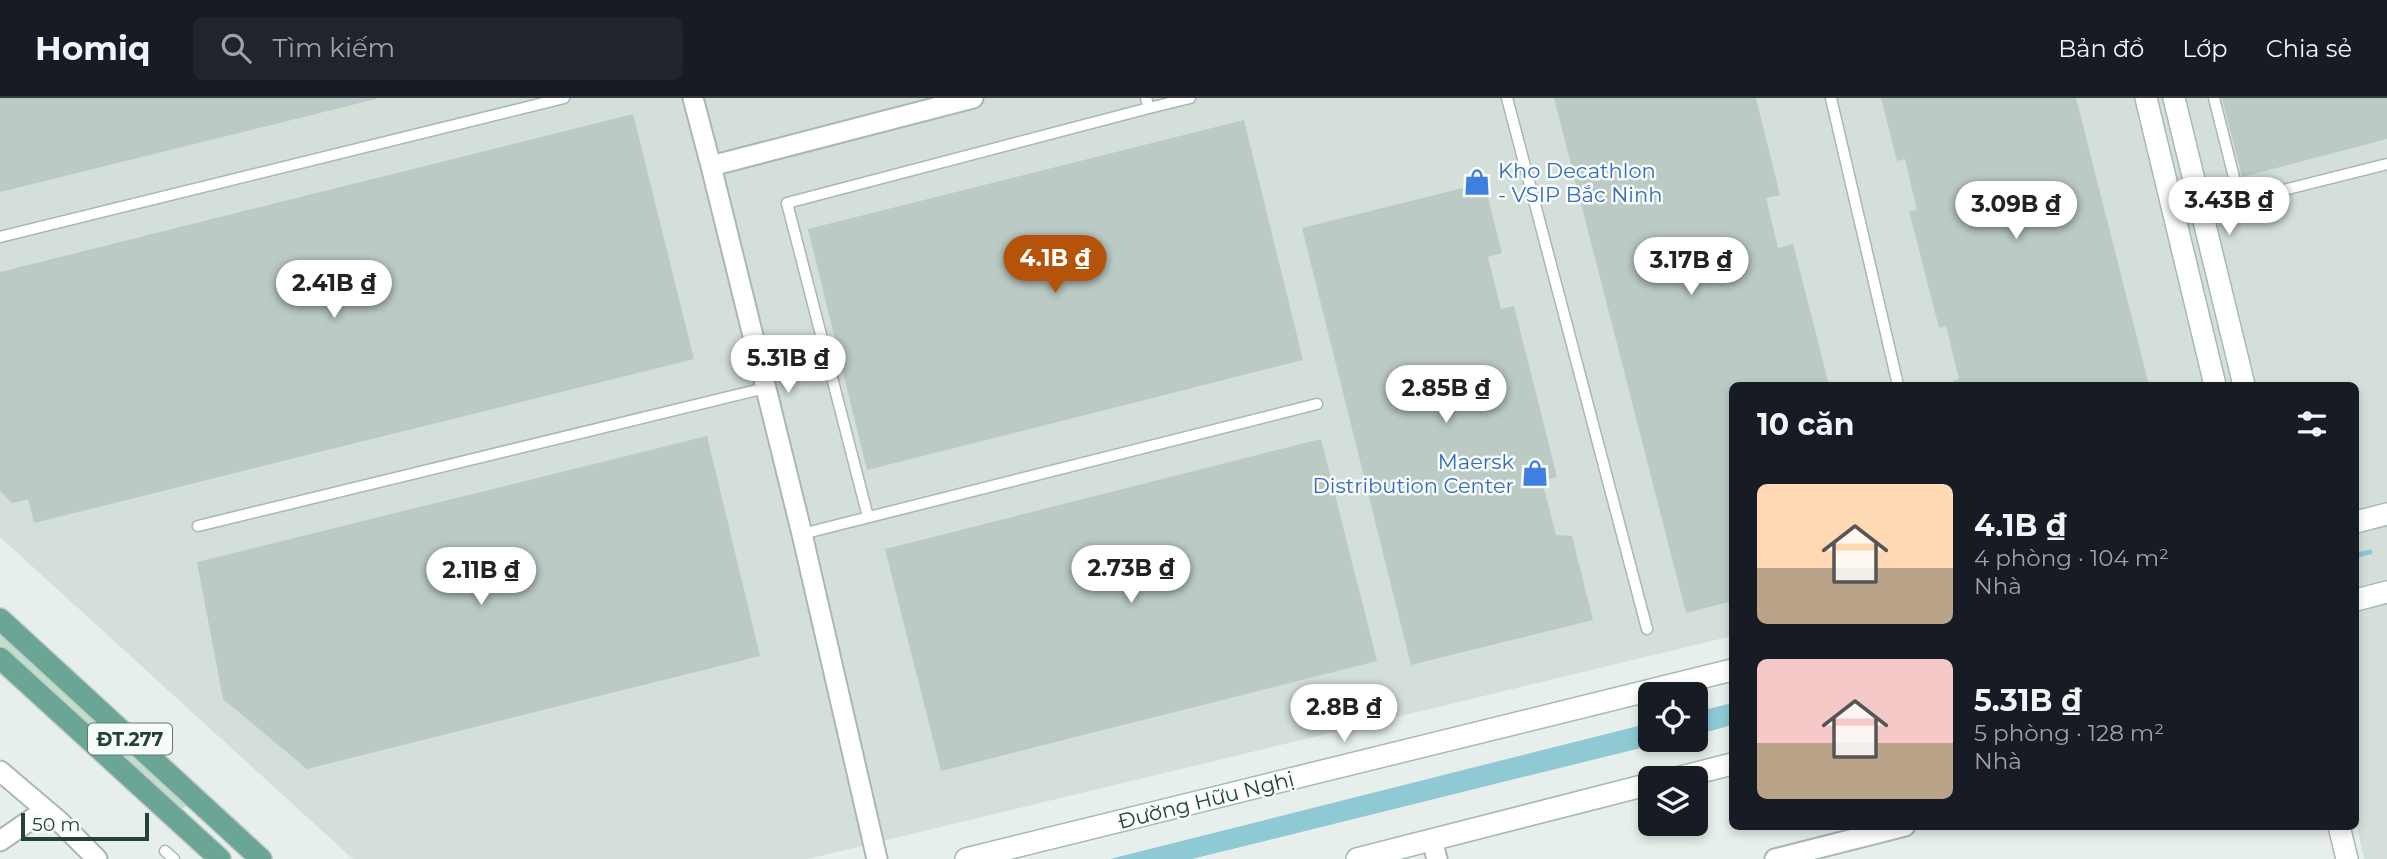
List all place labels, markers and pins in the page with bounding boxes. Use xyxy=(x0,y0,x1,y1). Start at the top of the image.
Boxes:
place label: Kho Decathlon - VSIP Bắc Ninh xyxy=(1498,158,1662,207)
shop icon: Kho Decathlon - VSIP Bắc Ninh xyxy=(1462,167,1492,197)
pin: 3.43B ₫ xyxy=(2164,178,2294,237)
pin: 3.09B ₫ xyxy=(1951,181,2081,241)
pin: 4.1B ₫ xyxy=(998,236,1112,295)
pin: 3.17B ₫ xyxy=(1626,238,1756,297)
pin: 2.41B ₫ xyxy=(269,260,399,320)
pin: 5.31B ₫ xyxy=(723,336,853,395)
pin: 2.85B ₫ xyxy=(1381,366,1511,425)
place label: Maersk Distribution Center xyxy=(1312,449,1514,498)
shop icon: Maersk Distribution Center xyxy=(1520,458,1550,488)
pin: 2.73B ₫ xyxy=(1066,546,1196,605)
pin: 2.11B ₫ xyxy=(416,547,546,607)
pin: 2.8B ₫ xyxy=(1287,684,1401,744)

